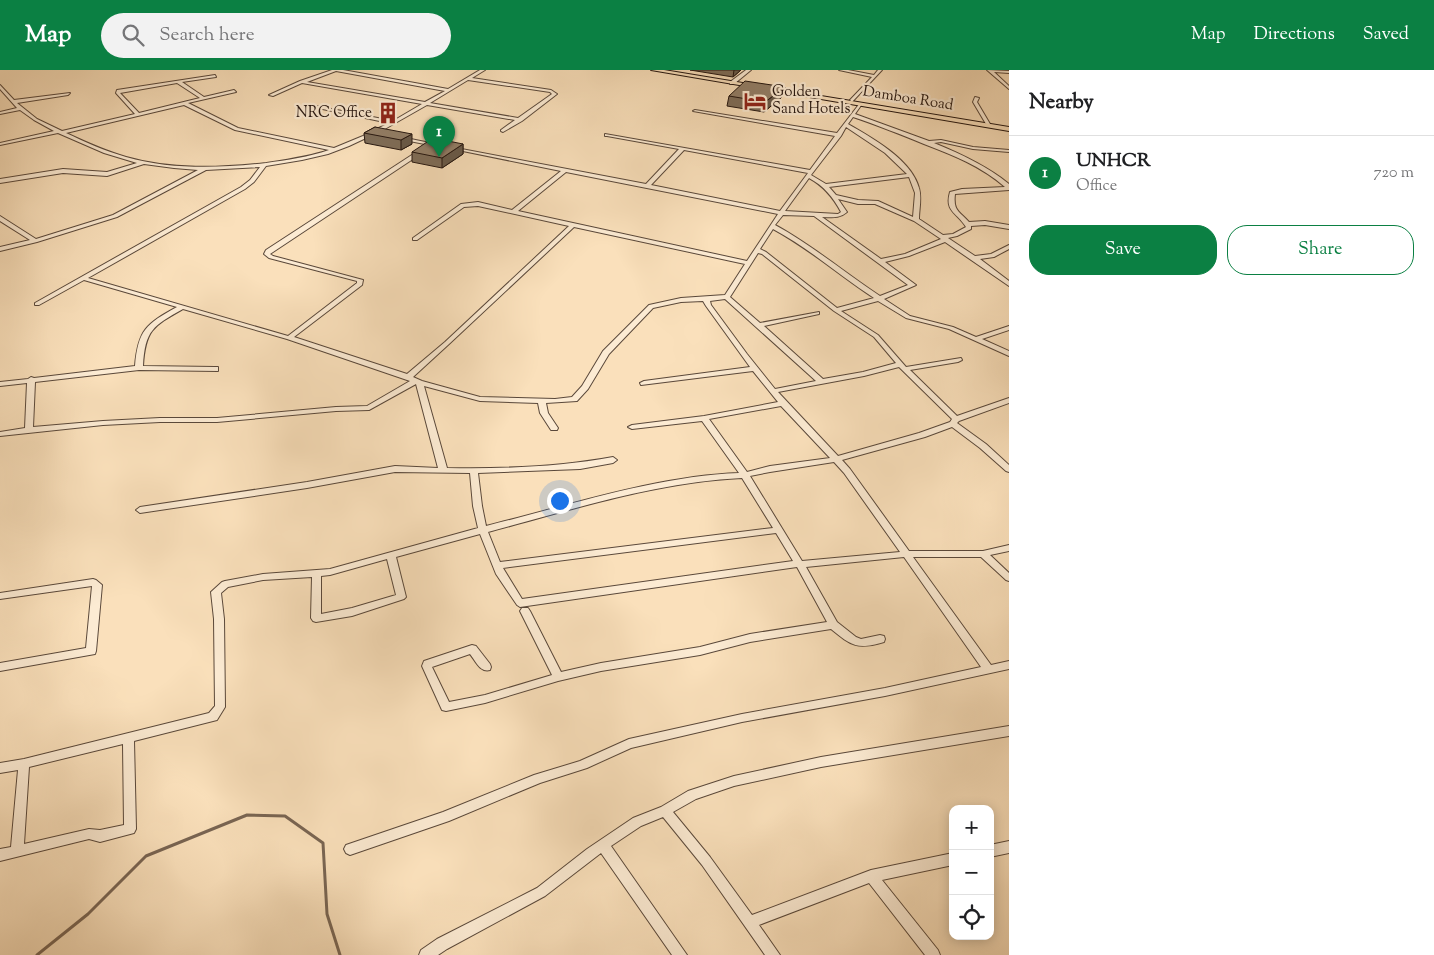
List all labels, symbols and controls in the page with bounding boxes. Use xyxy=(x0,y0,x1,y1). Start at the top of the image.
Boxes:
search box xyxy=(101,13,451,58)
text: Map xyxy=(25,18,71,52)
icon: search xyxy=(119,21,147,49)
text: Search here xyxy=(159,22,255,49)
text: Map xyxy=(1191,22,1226,48)
text: Directions xyxy=(1254,22,1335,48)
text: Saved xyxy=(1363,22,1409,48)
street label: Damboa Road xyxy=(861,81,955,117)
place label: Golden Sand Hotels xyxy=(772,82,850,120)
hotel icon: Golden Sand Hotels xyxy=(742,88,768,114)
text: Nearby xyxy=(1029,88,1094,118)
building icon: NRC Office xyxy=(375,100,401,126)
place label: NRC Office xyxy=(296,103,372,124)
pin: 1 xyxy=(423,116,455,157)
text: UNHCR xyxy=(1076,148,1151,175)
text: 1 xyxy=(1042,162,1048,185)
text: 720 m xyxy=(1374,162,1414,185)
text: Office xyxy=(1076,175,1117,198)
button: Save xyxy=(1029,225,1217,275)
button: Share xyxy=(1227,225,1414,275)
your location xyxy=(547,488,573,514)
map controls xyxy=(949,805,994,940)
button: + xyxy=(949,805,994,850)
button: − xyxy=(949,850,994,895)
button: locate xyxy=(949,895,994,940)

